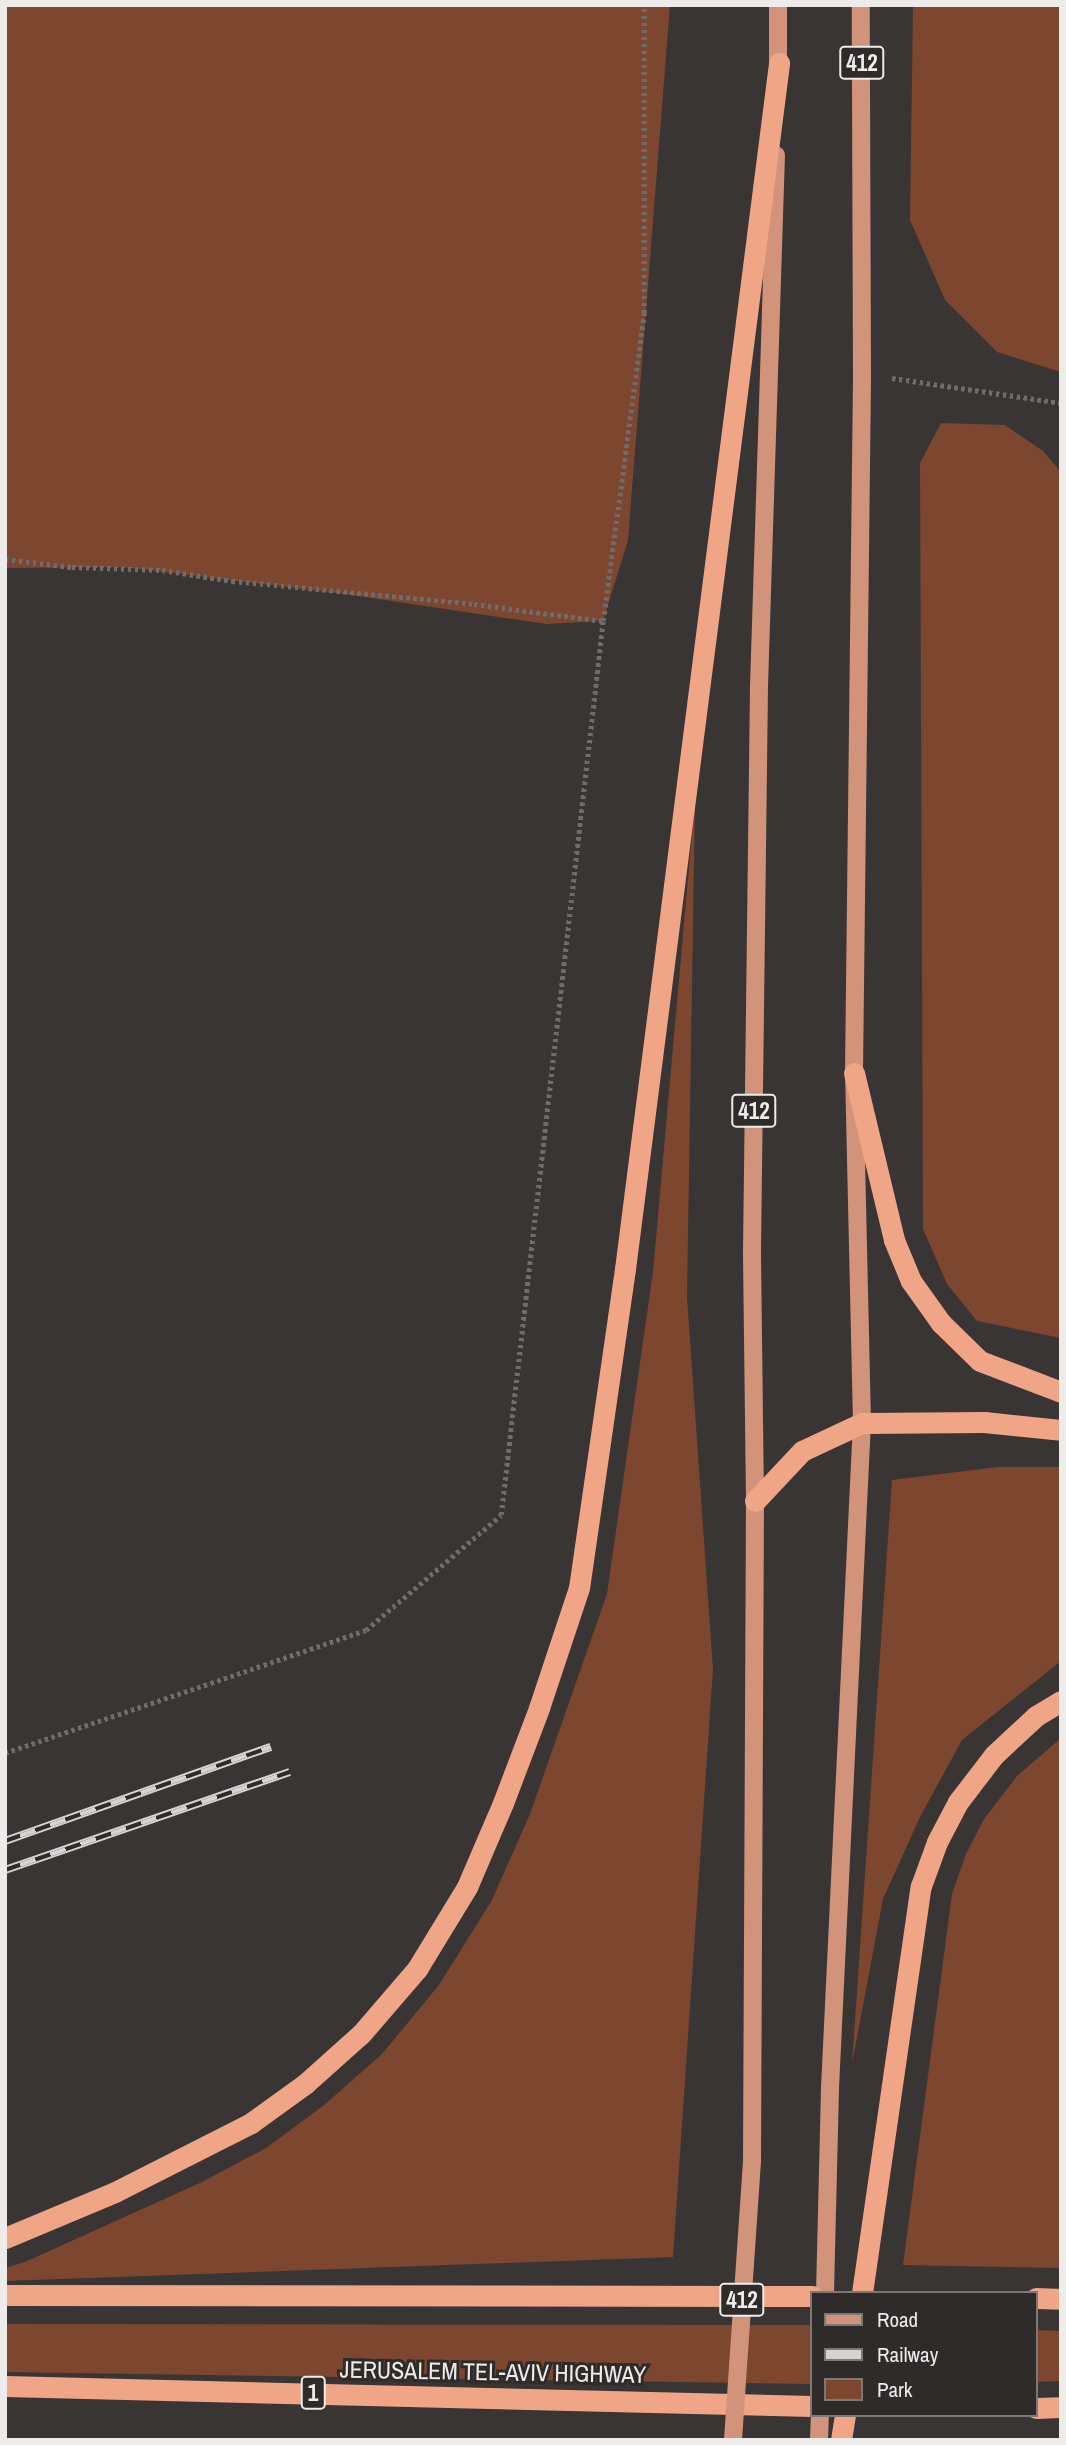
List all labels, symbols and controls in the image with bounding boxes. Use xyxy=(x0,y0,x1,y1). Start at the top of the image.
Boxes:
road number: 412 xyxy=(839,44,885,82)
road number: 412 xyxy=(731,1092,777,1130)
road number: 412 xyxy=(719,2280,765,2320)
legend xyxy=(810,2291,1038,2417)
text: Road xyxy=(877,2305,918,2334)
text: Railway xyxy=(877,2340,938,2369)
street label: JERUSALEM TEL-AVIV HIGHWAY xyxy=(339,2355,647,2389)
road number: 1 xyxy=(301,2374,325,2412)
text: Park xyxy=(877,2375,912,2404)

